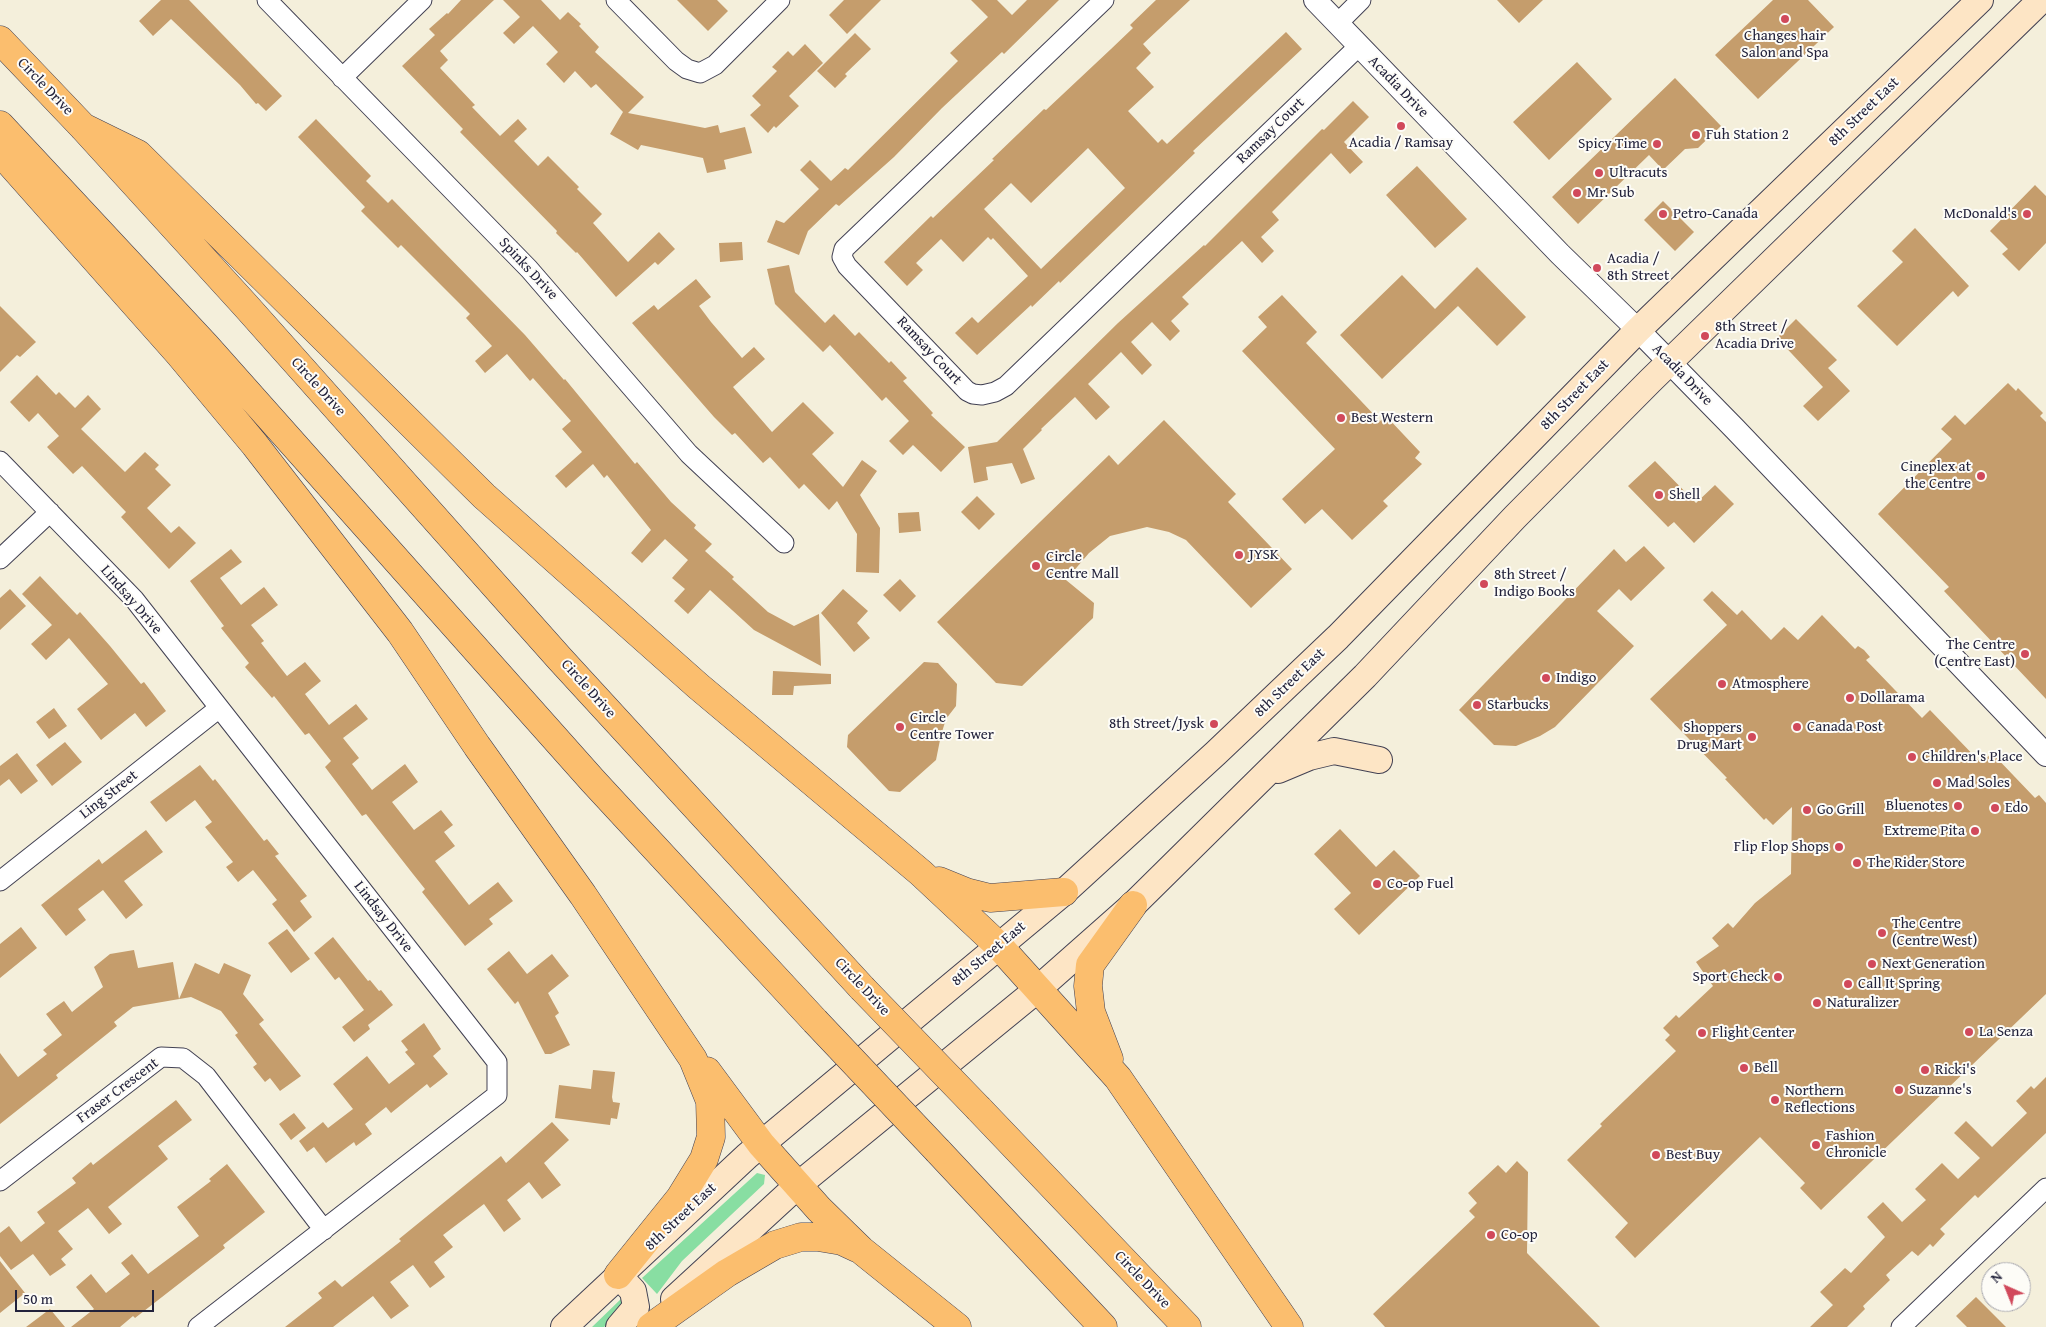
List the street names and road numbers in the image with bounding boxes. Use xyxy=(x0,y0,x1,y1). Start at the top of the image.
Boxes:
street label: Acadia Drive xyxy=(1364,52,1432,122)
street label: Circle Drive xyxy=(13,55,77,119)
street label: 8th Street East xyxy=(1825,74,1903,150)
street label: Ramsay Court xyxy=(1233,94,1309,168)
street label: Spinks Drive xyxy=(495,234,561,304)
street label: Ramsay Court xyxy=(893,313,965,389)
street label: Acadia Drive xyxy=(1648,340,1716,410)
street label: Circle Drive xyxy=(287,354,349,420)
street label: 8th Street East xyxy=(1537,356,1613,434)
street label: Lindsay Drive xyxy=(96,562,166,638)
street label: 8th Street East xyxy=(1251,645,1329,721)
street label: Circle Drive xyxy=(557,656,619,722)
street label: Ling Street xyxy=(76,767,142,823)
street label: Lindsay Drive xyxy=(350,878,416,956)
street label: 8th Street East xyxy=(948,918,1030,990)
street label: Circle Drive xyxy=(831,954,893,1020)
street label: Fraser Crescent xyxy=(74,1054,162,1128)
street label: 8th Street East xyxy=(641,1179,721,1255)
street label: Circle Drive xyxy=(1110,1248,1174,1312)

